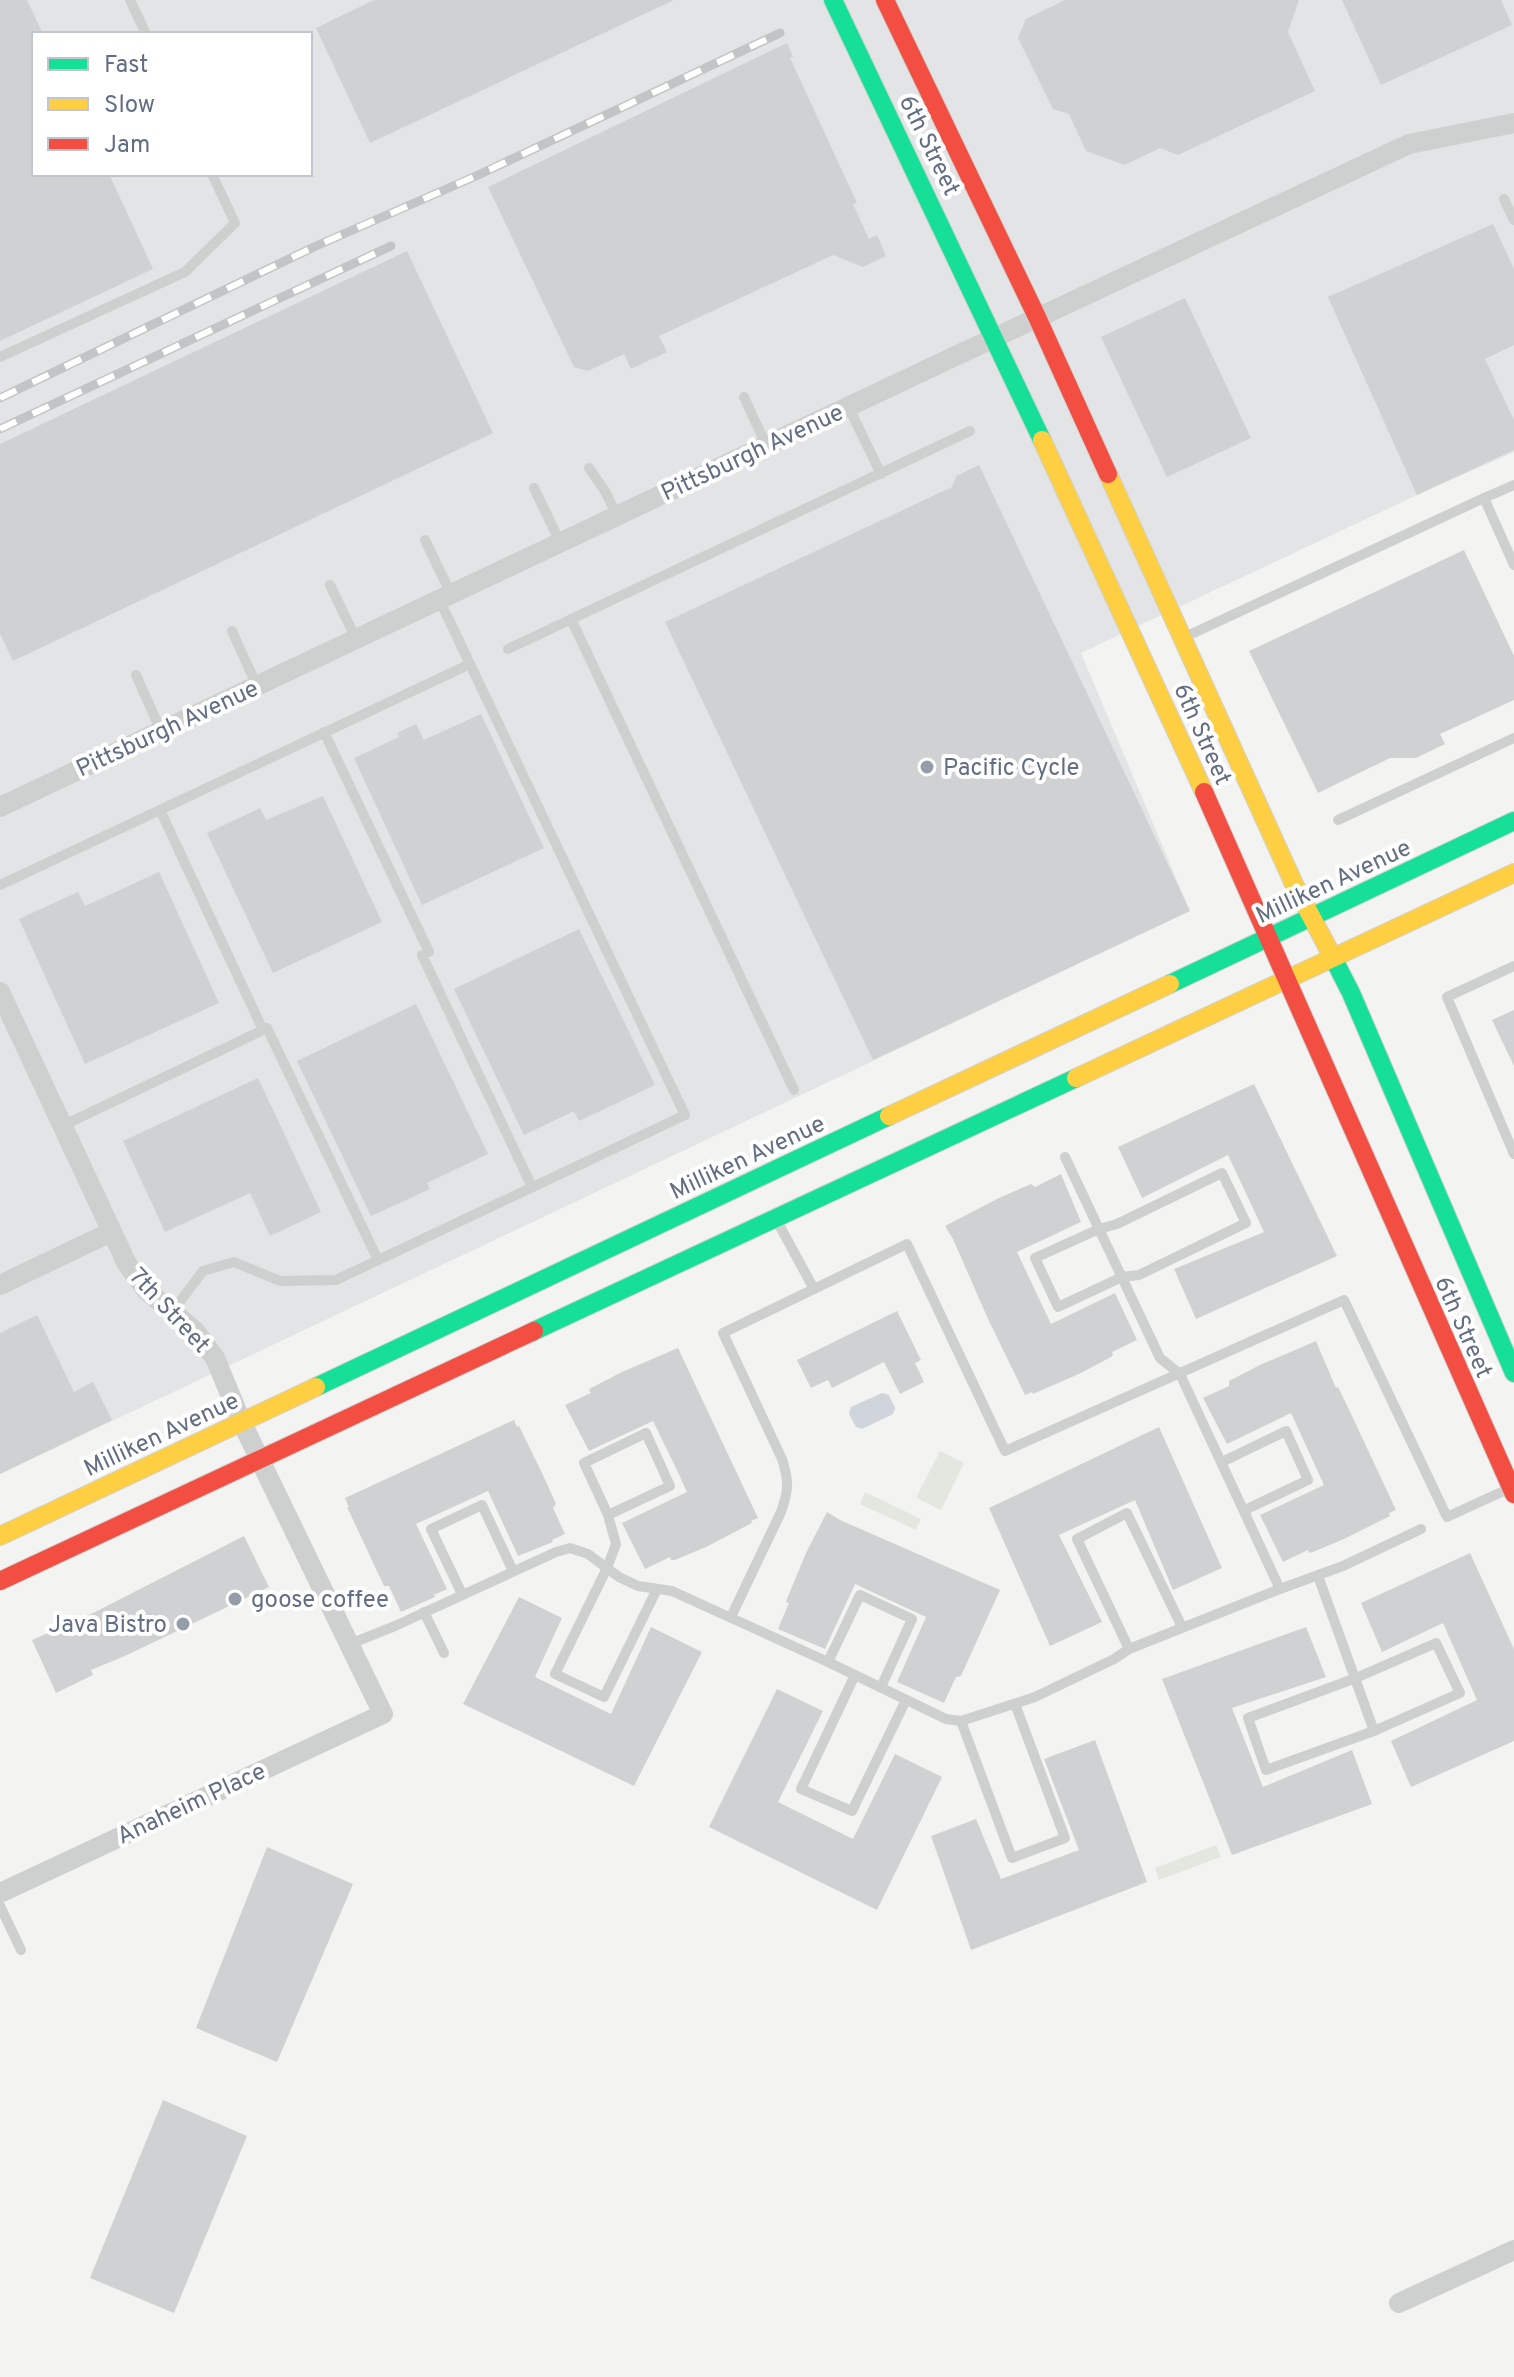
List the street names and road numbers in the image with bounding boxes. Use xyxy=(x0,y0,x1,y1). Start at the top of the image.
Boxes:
street label: 6th Street xyxy=(891,91,965,201)
street label: Pittsburgh Avenue xyxy=(657,398,849,509)
street label: Pittsburgh Avenue xyxy=(72,674,264,785)
street label: 6th Street xyxy=(1165,679,1237,790)
street label: Milliken Avenue xyxy=(1252,834,1416,932)
street label: Milliken Avenue xyxy=(666,1110,830,1208)
street label: 7th Street xyxy=(122,1263,216,1360)
street label: 6th Street xyxy=(1426,1272,1498,1383)
street label: Milliken Avenue xyxy=(80,1387,244,1485)
street label: Anaheim Place xyxy=(113,1757,271,1852)

